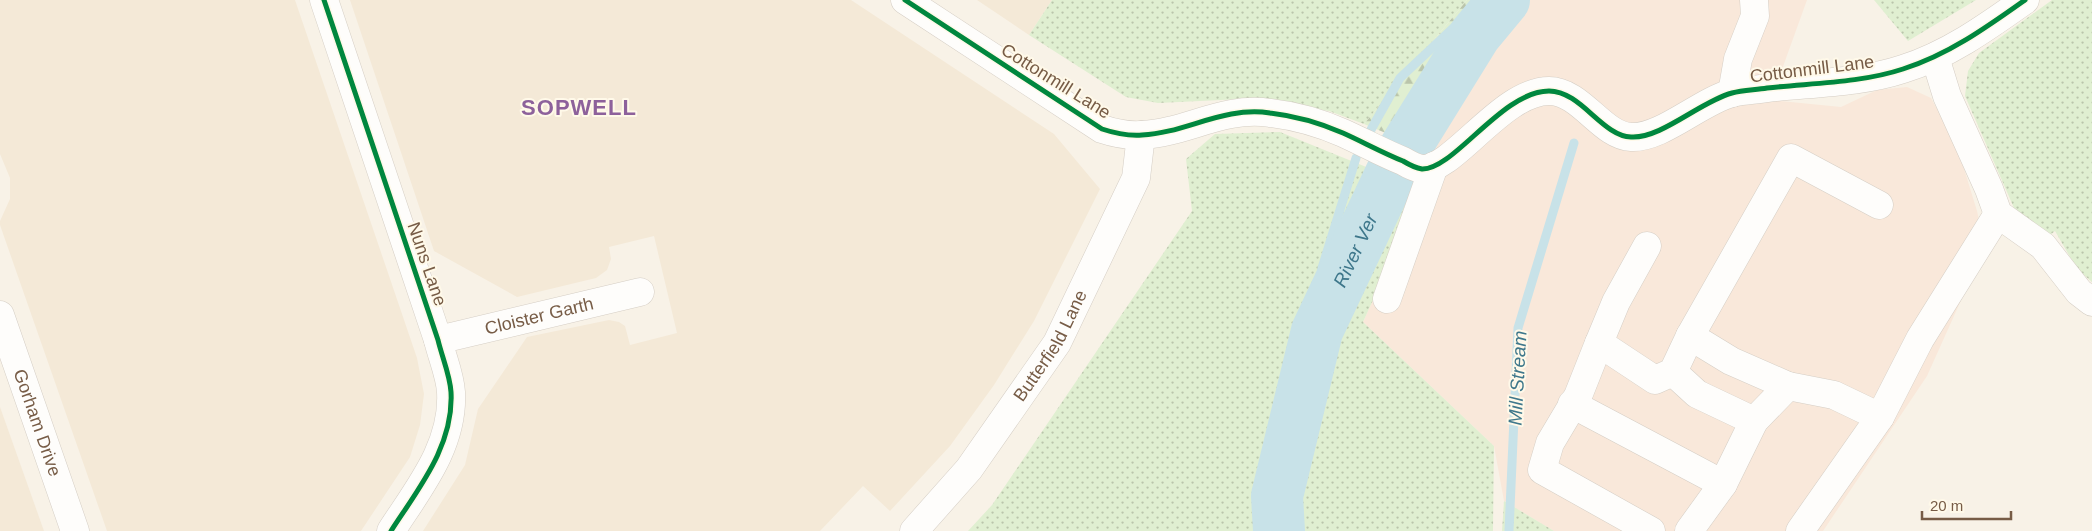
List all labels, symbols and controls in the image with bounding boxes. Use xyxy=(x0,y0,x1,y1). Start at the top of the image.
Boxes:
street label: Cottonmill Lane xyxy=(998,39,1114,123)
street label: Cottonmill Lane xyxy=(1749,51,1875,87)
district label: SOPWELL xyxy=(521,95,637,120)
water label: River Ver xyxy=(1329,210,1382,291)
street label: Nuns Lane xyxy=(403,220,451,308)
street label: Butterfield Lane xyxy=(1009,287,1091,405)
street label: Cloister Garth xyxy=(483,293,596,339)
water label: Mill Stream xyxy=(1505,330,1530,426)
street label: Gorham Drive xyxy=(10,366,65,479)
scale bar xyxy=(1922,488,2011,520)
text: 20 m xyxy=(1930,497,1963,514)

